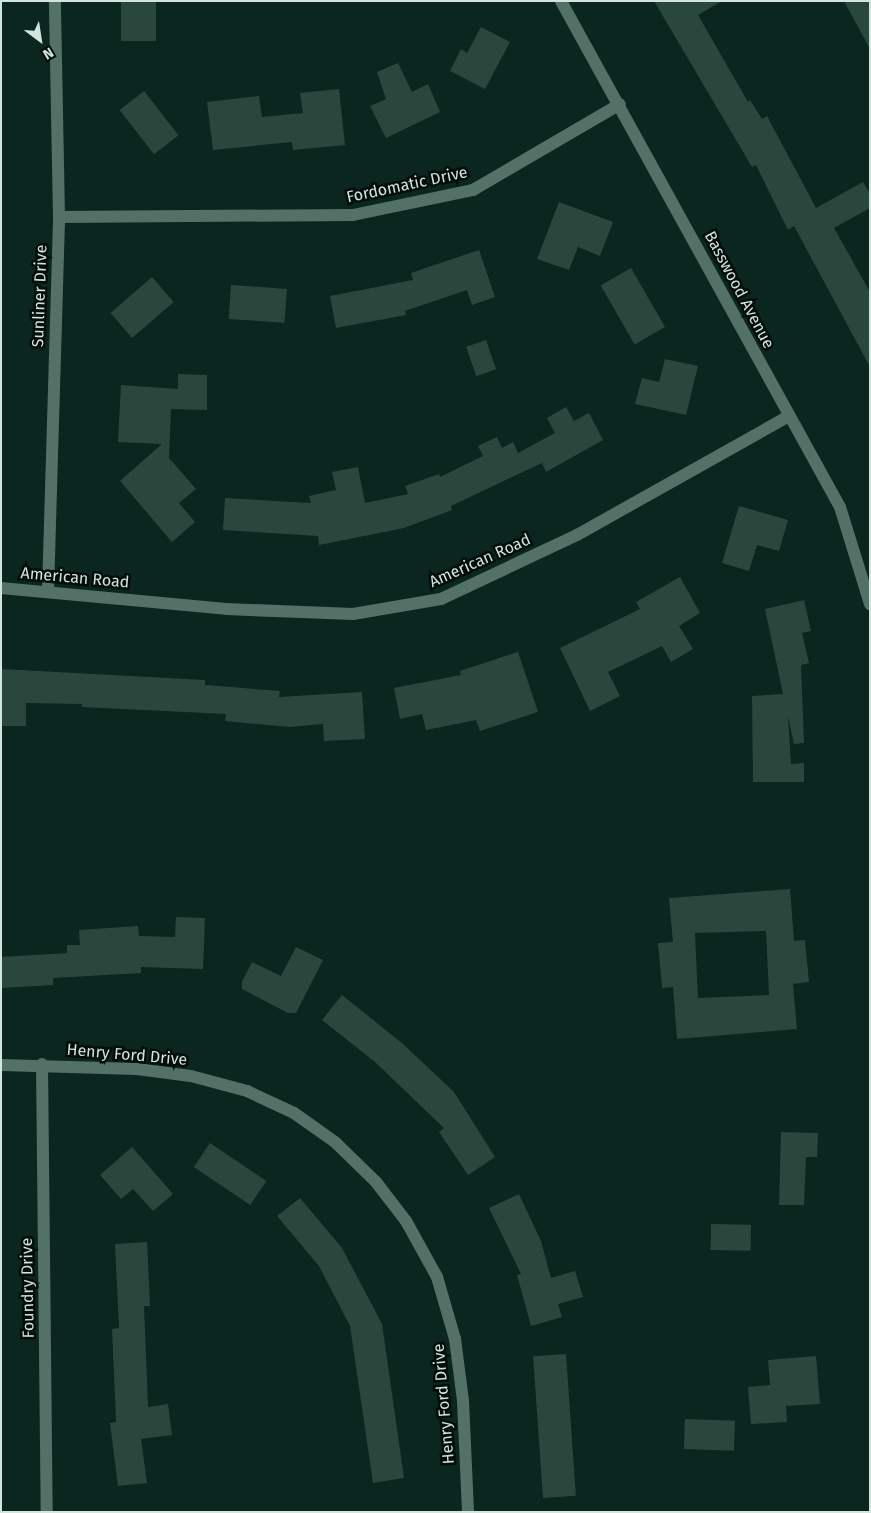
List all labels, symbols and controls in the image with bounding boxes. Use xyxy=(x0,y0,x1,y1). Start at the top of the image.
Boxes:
north arrow xyxy=(15,15,65,65)
text: N xyxy=(40,44,56,63)
street label: Fordomatic Drive xyxy=(345,163,469,207)
street label: Basswood Avenue xyxy=(700,228,778,352)
street label: Sunliner Drive xyxy=(29,244,51,348)
street label: American Road xyxy=(426,530,534,592)
street label: American Road xyxy=(20,564,130,592)
street label: Henry Ford Drive xyxy=(66,1040,188,1070)
street label: Foundry Drive xyxy=(18,1237,38,1339)
street label: Henry Ford Drive xyxy=(429,1343,459,1465)

